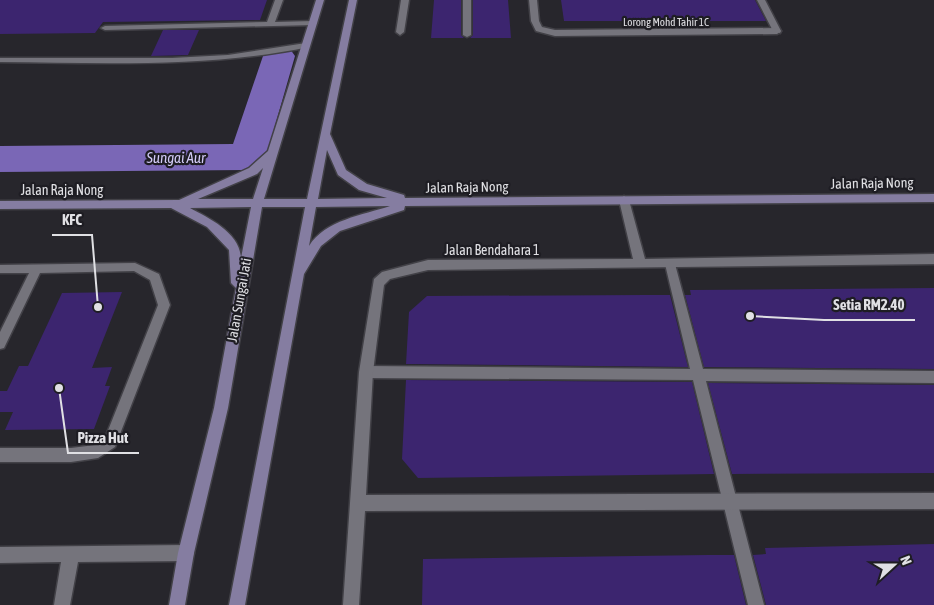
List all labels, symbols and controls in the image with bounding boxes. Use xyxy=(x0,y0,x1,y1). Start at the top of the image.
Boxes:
street label: Lorong Mohd Tahir 1C xyxy=(623,16,709,28)
water label: Sungai Aur xyxy=(145,149,206,166)
street label: Jalan Raja Nong xyxy=(830,174,914,192)
street label: Jalan Raja Nong xyxy=(425,178,509,196)
street label: Jalan Raja Nong xyxy=(21,182,103,198)
callout: KFC xyxy=(52,205,92,235)
text: KFC xyxy=(62,211,82,228)
street label: Jalan Bendahara 1 xyxy=(444,242,540,258)
street label: Jalan Sungai Jati xyxy=(224,257,254,343)
callout: Setia RM2.40 xyxy=(824,290,915,320)
text: Setia RM2.40 xyxy=(833,296,905,313)
callout: Pizza Hut xyxy=(68,423,139,453)
text: Pizza Hut xyxy=(78,429,129,446)
north arrow xyxy=(869,540,919,590)
text: N xyxy=(897,554,915,567)

